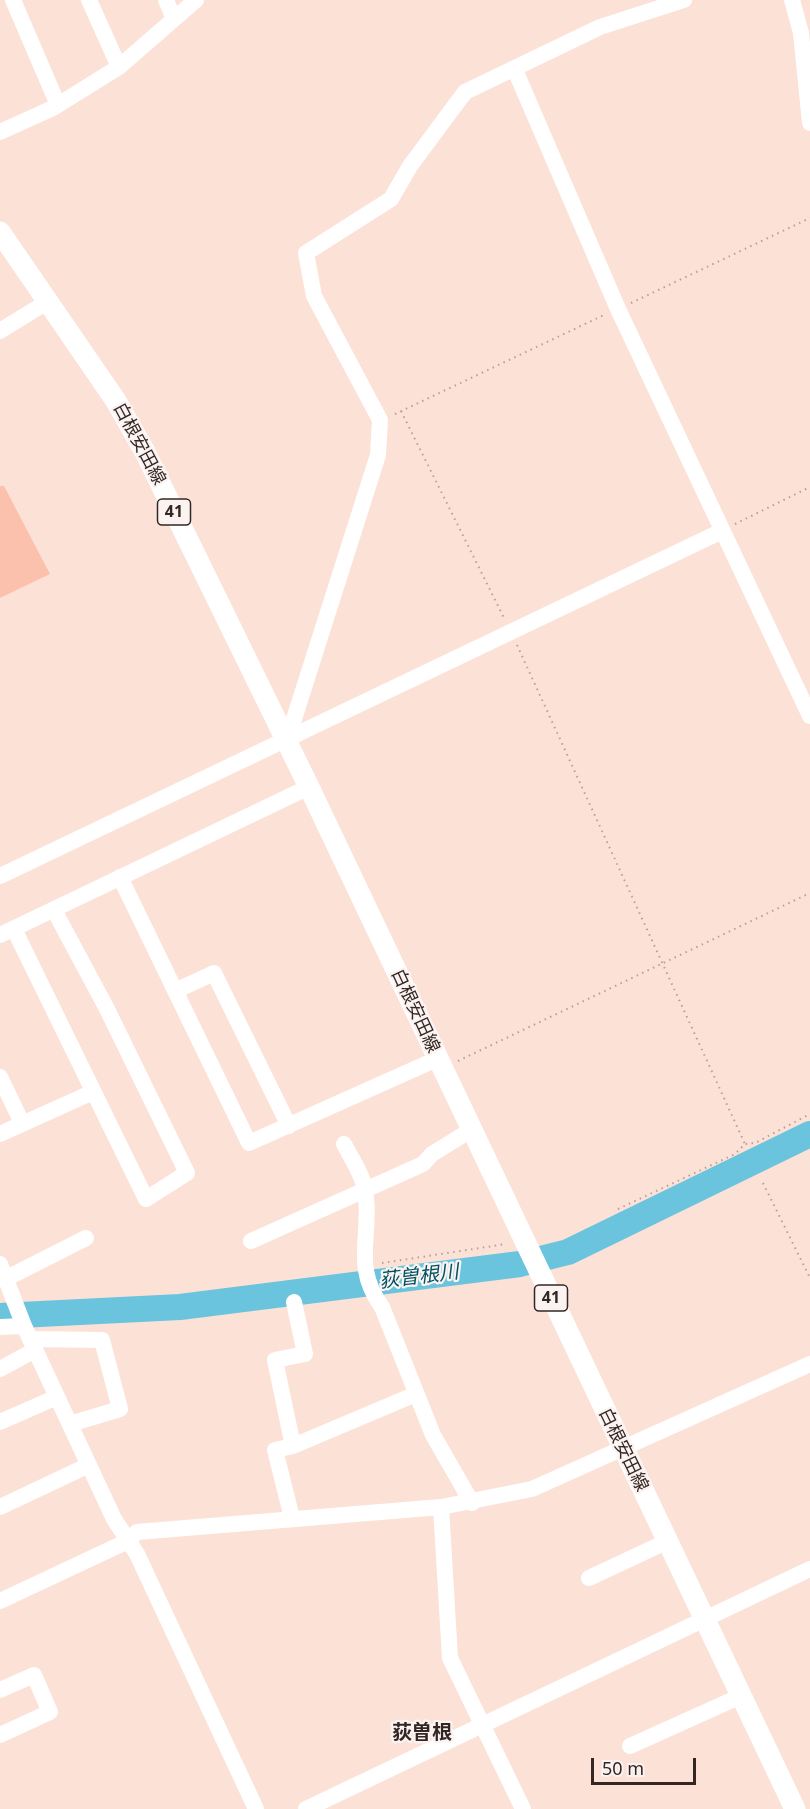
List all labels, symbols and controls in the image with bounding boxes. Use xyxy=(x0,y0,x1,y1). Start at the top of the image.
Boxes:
street label: 白根安田線 xyxy=(108,399,170,489)
road number: 41 xyxy=(158,499,190,525)
street label: 白根安田線 xyxy=(386,966,444,1056)
water label: 荻曽根川 xyxy=(378,1260,460,1294)
road number: 41 xyxy=(534,1285,568,1311)
street label: 白根安田線 xyxy=(594,1405,652,1495)
district label: 荻曽根 xyxy=(392,1721,452,1745)
scale bar xyxy=(594,1746,699,1784)
text: 50 m xyxy=(602,1756,644,1780)

